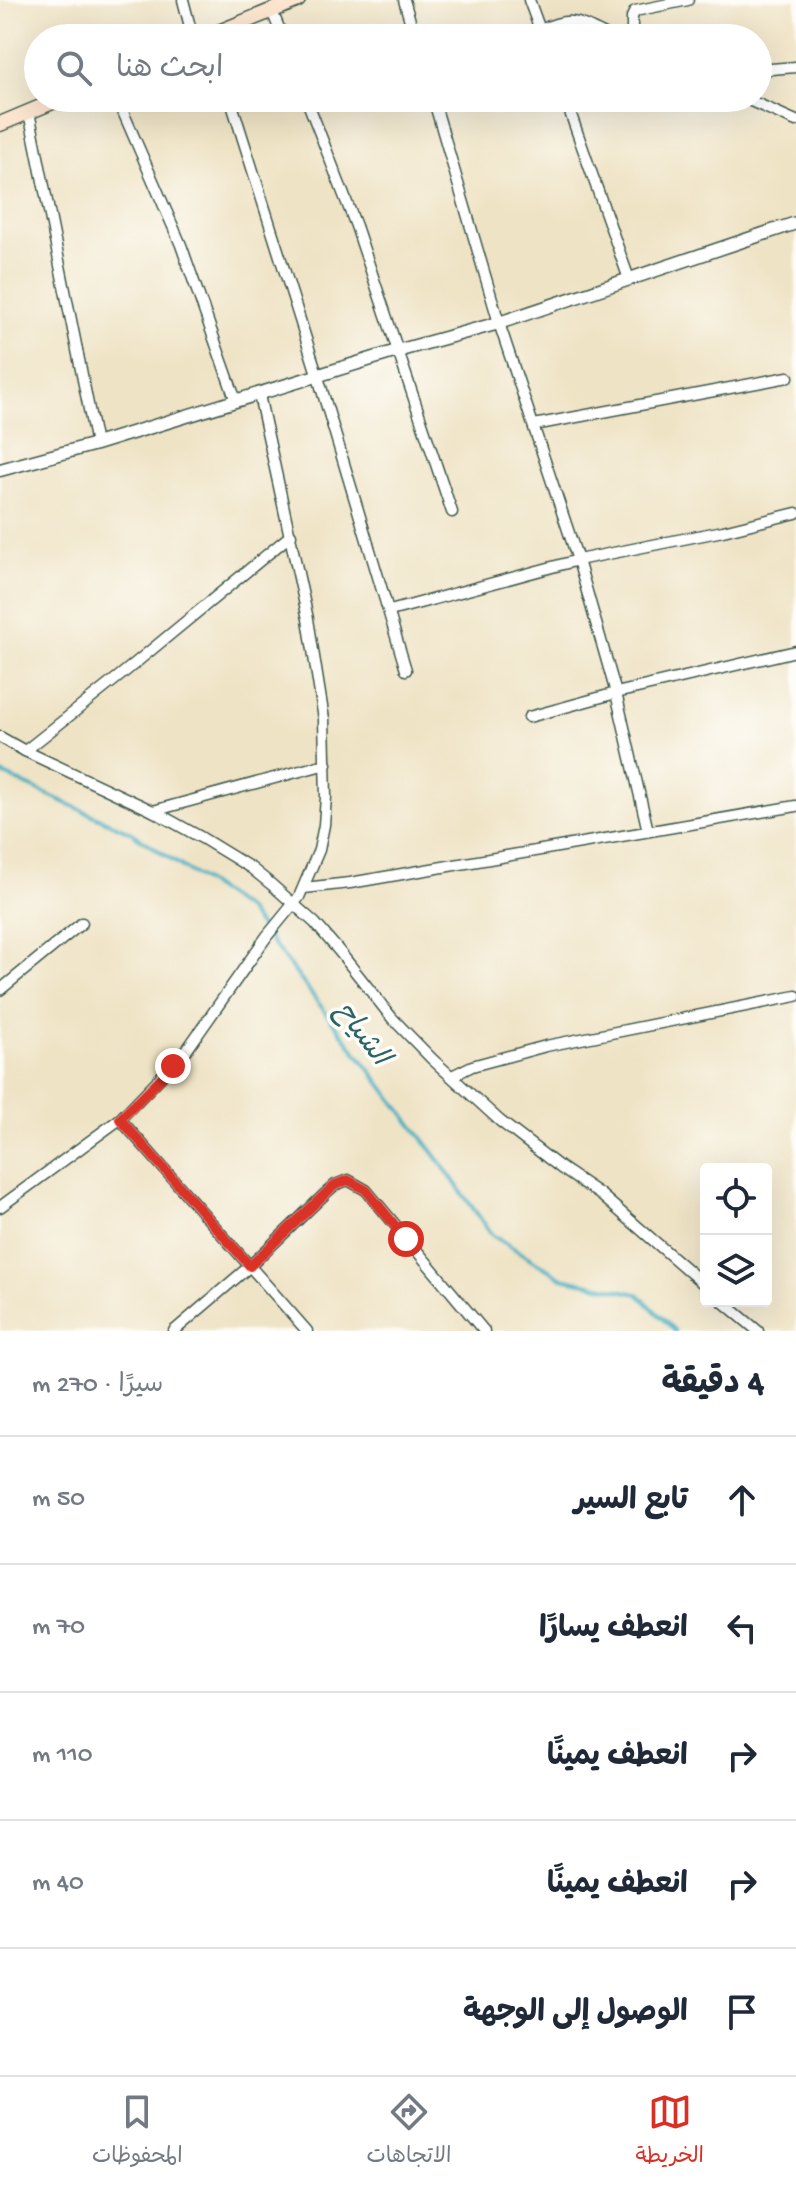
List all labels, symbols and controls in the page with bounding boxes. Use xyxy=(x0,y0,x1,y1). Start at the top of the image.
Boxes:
search box xyxy=(24,24,772,112)
icon: search xyxy=(52,46,96,90)
text: ابحث هنا xyxy=(116,53,223,88)
water label: الشياح xyxy=(326,996,397,1076)
route end xyxy=(155,1048,191,1084)
map controls xyxy=(700,1163,772,1307)
button: locate xyxy=(700,1163,772,1235)
route start xyxy=(388,1221,424,1257)
button: layers xyxy=(700,1235,772,1307)
text: 4 دقيقة xyxy=(661,1366,764,1406)
text: سيرًا · 270 m xyxy=(32,1371,163,1402)
icon: ahead xyxy=(720,1478,764,1522)
text: 50 m xyxy=(32,1485,85,1516)
text: تابع السير xyxy=(574,1485,688,1520)
icon: left xyxy=(720,1606,764,1650)
text: 70 m xyxy=(32,1613,85,1644)
text: انعطف يسارًا xyxy=(539,1613,688,1648)
icon: right xyxy=(720,1734,764,1778)
text: 110 m xyxy=(32,1741,92,1772)
text: انعطف يمينًا xyxy=(547,1741,688,1776)
icon: right xyxy=(720,1862,764,1906)
text: 40 m xyxy=(32,1869,84,1900)
text: انعطف يمينًا xyxy=(547,1869,688,1904)
icon: arrive xyxy=(720,1990,764,2034)
text: الوصول إلى الوجهة xyxy=(463,1997,688,2032)
tab: المحفوظات xyxy=(92,2090,183,2174)
tab: الاتجاهات xyxy=(366,2090,451,2174)
tab: الخريطة xyxy=(635,2090,704,2174)

